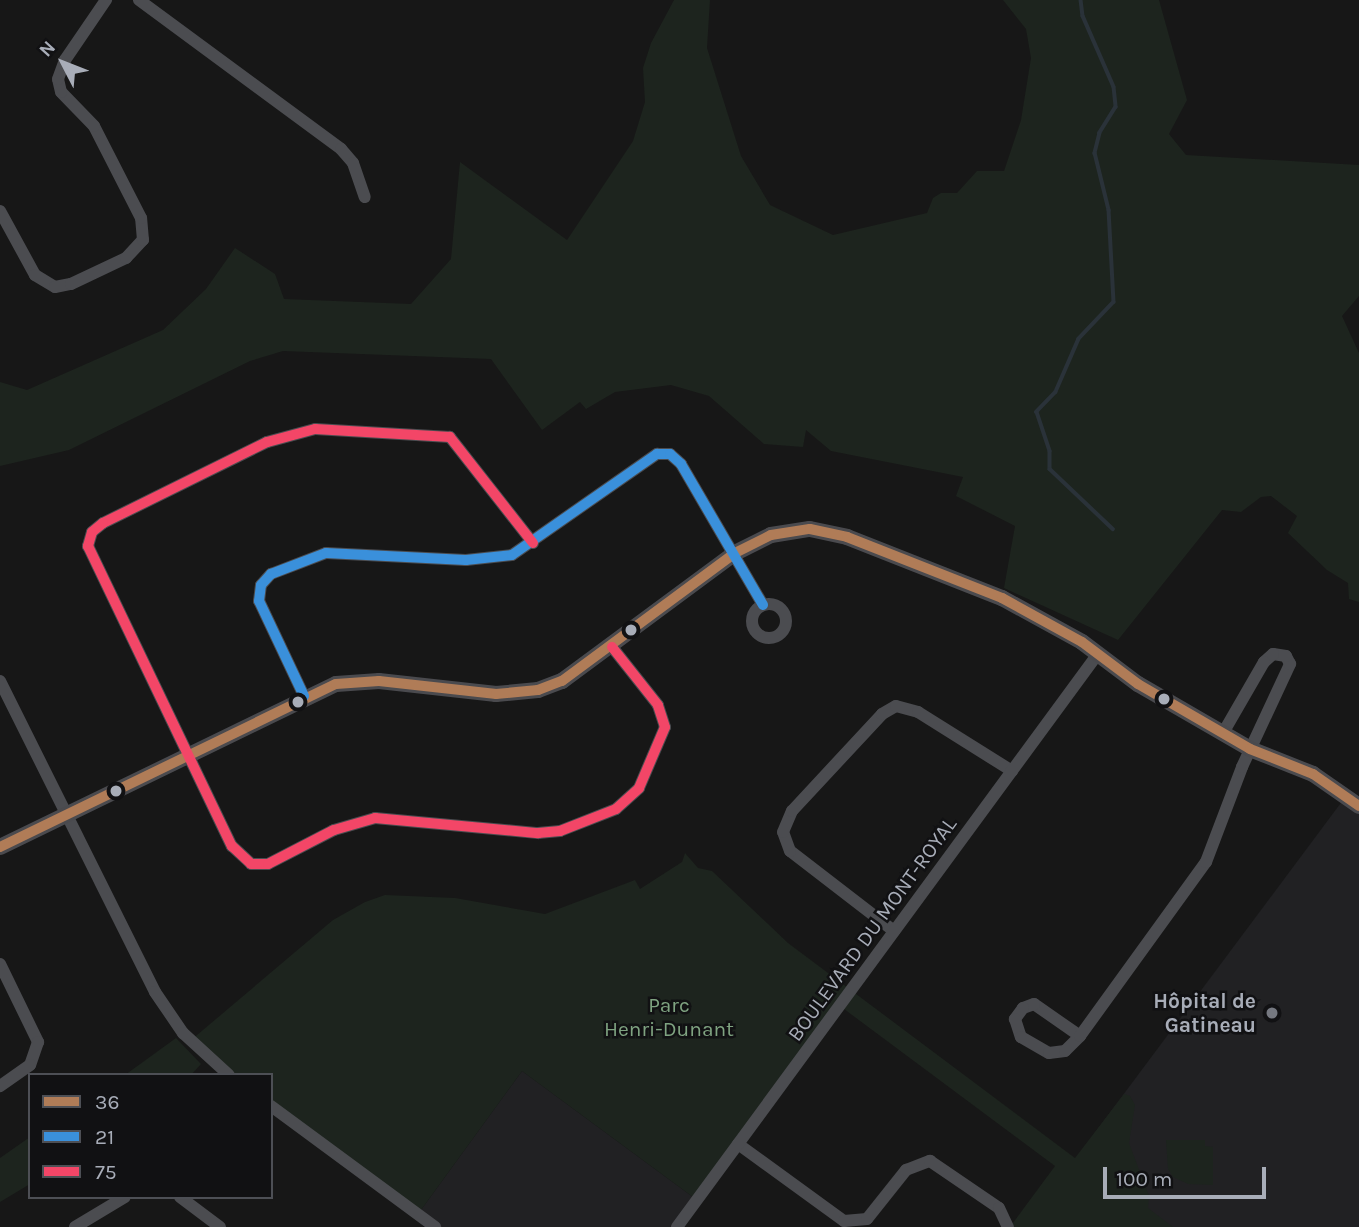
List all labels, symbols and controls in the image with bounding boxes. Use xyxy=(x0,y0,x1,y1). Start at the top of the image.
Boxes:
north arrow xyxy=(28,28,98,98)
text: N xyxy=(35,37,60,61)
unlabelled marker xyxy=(624,623,638,637)
unlabelled marker xyxy=(1157,692,1171,706)
unlabelled marker xyxy=(291,695,305,709)
unlabelled marker xyxy=(109,784,123,798)
street label: BOULEVARD DU MONT-ROYAL xyxy=(782,812,962,1046)
place label: Hôpital de Gatineau xyxy=(1153,988,1256,1038)
park label: Parc Henri-Dunant xyxy=(604,992,734,1042)
marker: Hôpital de Gatineau xyxy=(1262,1003,1282,1023)
legend xyxy=(28,1073,273,1199)
text: 36 xyxy=(95,1090,119,1114)
text: 21 xyxy=(95,1125,114,1149)
scale bar xyxy=(1107,1154,1270,1198)
text: 75 xyxy=(95,1160,117,1184)
text: 100 m xyxy=(1116,1167,1173,1191)

